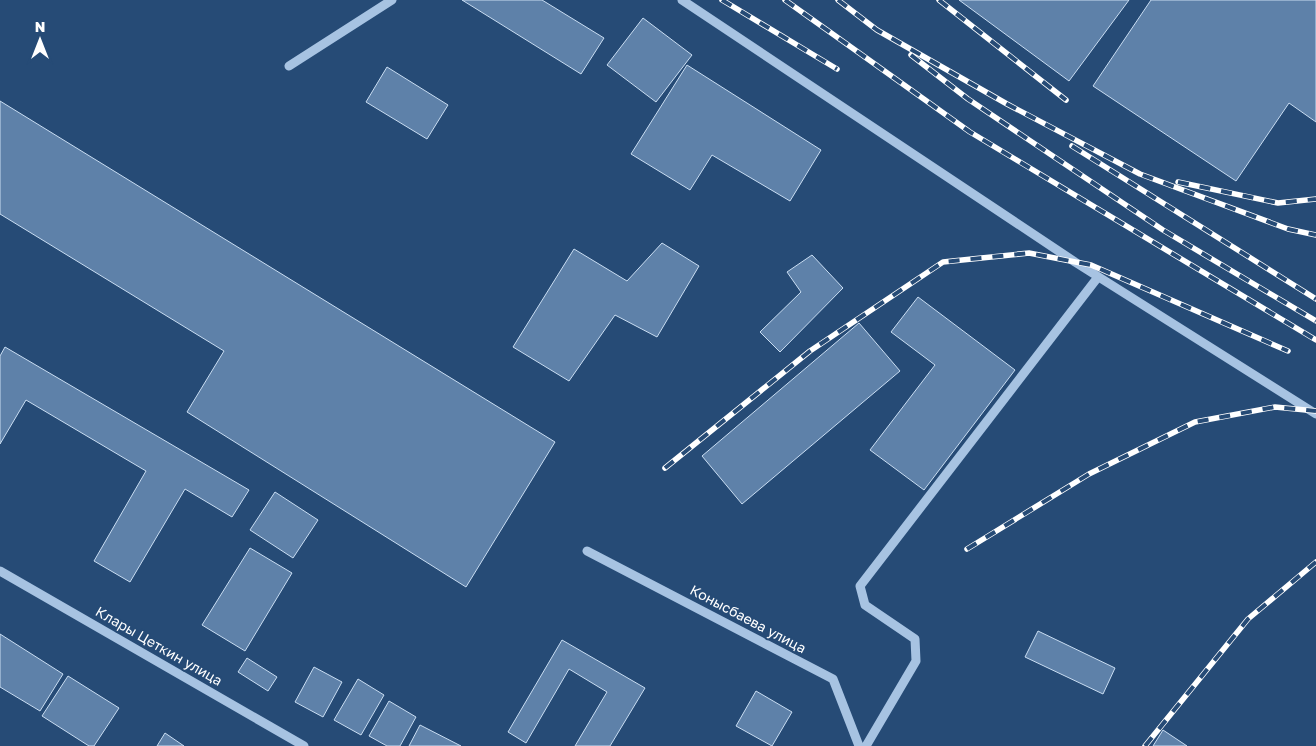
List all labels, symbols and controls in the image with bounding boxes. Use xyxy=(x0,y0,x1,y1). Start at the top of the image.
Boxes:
north arrow xyxy=(15,15,65,65)
text: N xyxy=(35,18,45,35)
street label: Конысбаева улица xyxy=(687,581,809,656)
street label: Клары Цеткин улица xyxy=(93,602,226,689)

